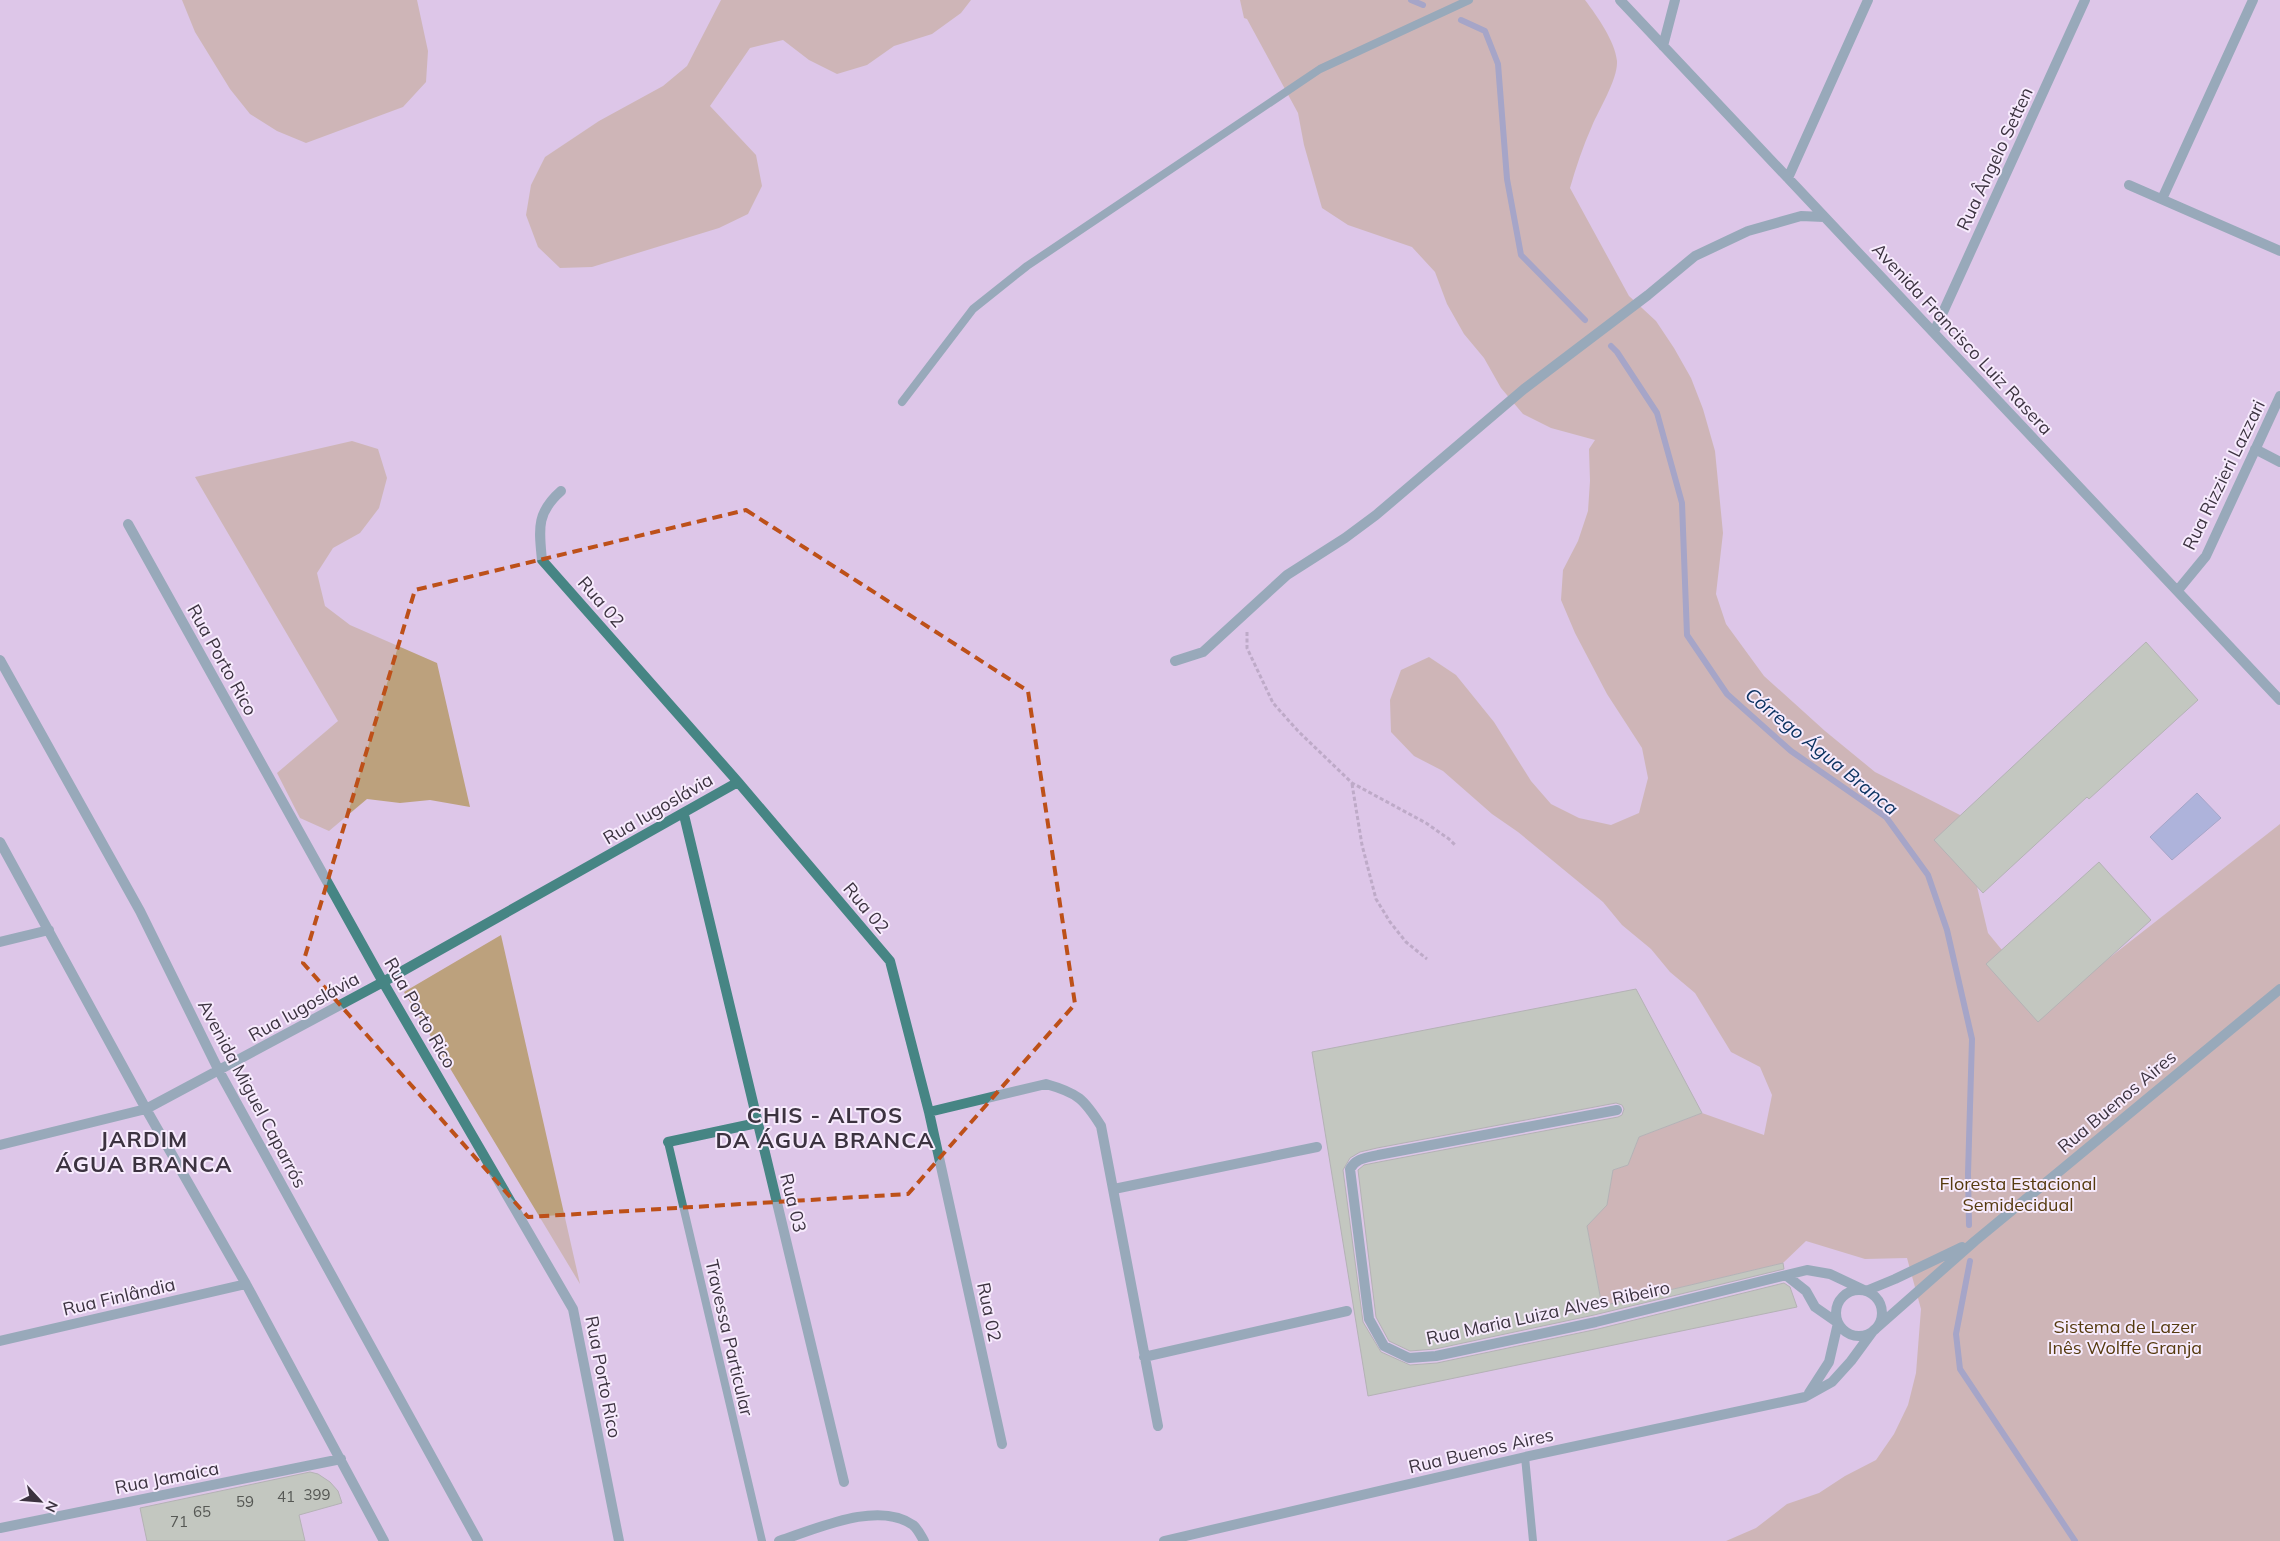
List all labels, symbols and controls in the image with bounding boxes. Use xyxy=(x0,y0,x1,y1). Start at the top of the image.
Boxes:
street label: Rua Ângelo Setten xyxy=(1951,83,2038,234)
street label: Avenida Francisco Luiz Rasera xyxy=(1867,238,2057,439)
street label: Rua Rizzieri Lazzari xyxy=(2177,396,2270,554)
street label: Rua 02 xyxy=(573,572,630,632)
street label: Rua Porto Rico xyxy=(182,600,263,720)
water label: Córrego Água Branca xyxy=(1741,682,1903,820)
street label: Rua Iugoslávia xyxy=(599,768,717,849)
street label: Rua 02 xyxy=(838,877,894,938)
street label: Rua Porto Rico xyxy=(380,953,461,1072)
street label: Rua Iugoslávia xyxy=(244,967,363,1046)
street label: Avenida Miguel Caparrós xyxy=(193,996,312,1192)
street label: Rua Buenos Aires xyxy=(2053,1045,2181,1158)
district label: CHIS - ALTOS DA ÁGUA BRANCA xyxy=(716,1101,934,1154)
district label: JARDIM ÁGUA BRANCA xyxy=(56,1125,232,1178)
street label: Rua 03 xyxy=(775,1171,812,1235)
park label: Floresta Estacional Semidecidual xyxy=(1939,1172,2097,1216)
street label: Travessa Particular xyxy=(700,1257,759,1419)
street label: Rua Finlândia xyxy=(60,1272,177,1321)
street label: Rua Maria Luiza Alves Ribeiro xyxy=(1424,1275,1672,1350)
street label: Rua 02 xyxy=(972,1280,1007,1344)
street label: Rua Porto Rico xyxy=(580,1314,627,1440)
park label: Sistema de Lazer Inês Wolffe Granja xyxy=(2048,1315,2202,1359)
street label: Rua Buenos Aires xyxy=(1406,1423,1556,1478)
street label: Rua Jamaica xyxy=(113,1456,221,1499)
north arrow xyxy=(15,1476,65,1526)
house number: 399 xyxy=(303,1485,331,1504)
house number: 41 xyxy=(277,1487,295,1506)
house number: 59 xyxy=(236,1492,254,1511)
text: N xyxy=(41,1498,62,1515)
house number: 65 xyxy=(193,1502,211,1521)
house number: 71 xyxy=(170,1512,188,1531)

